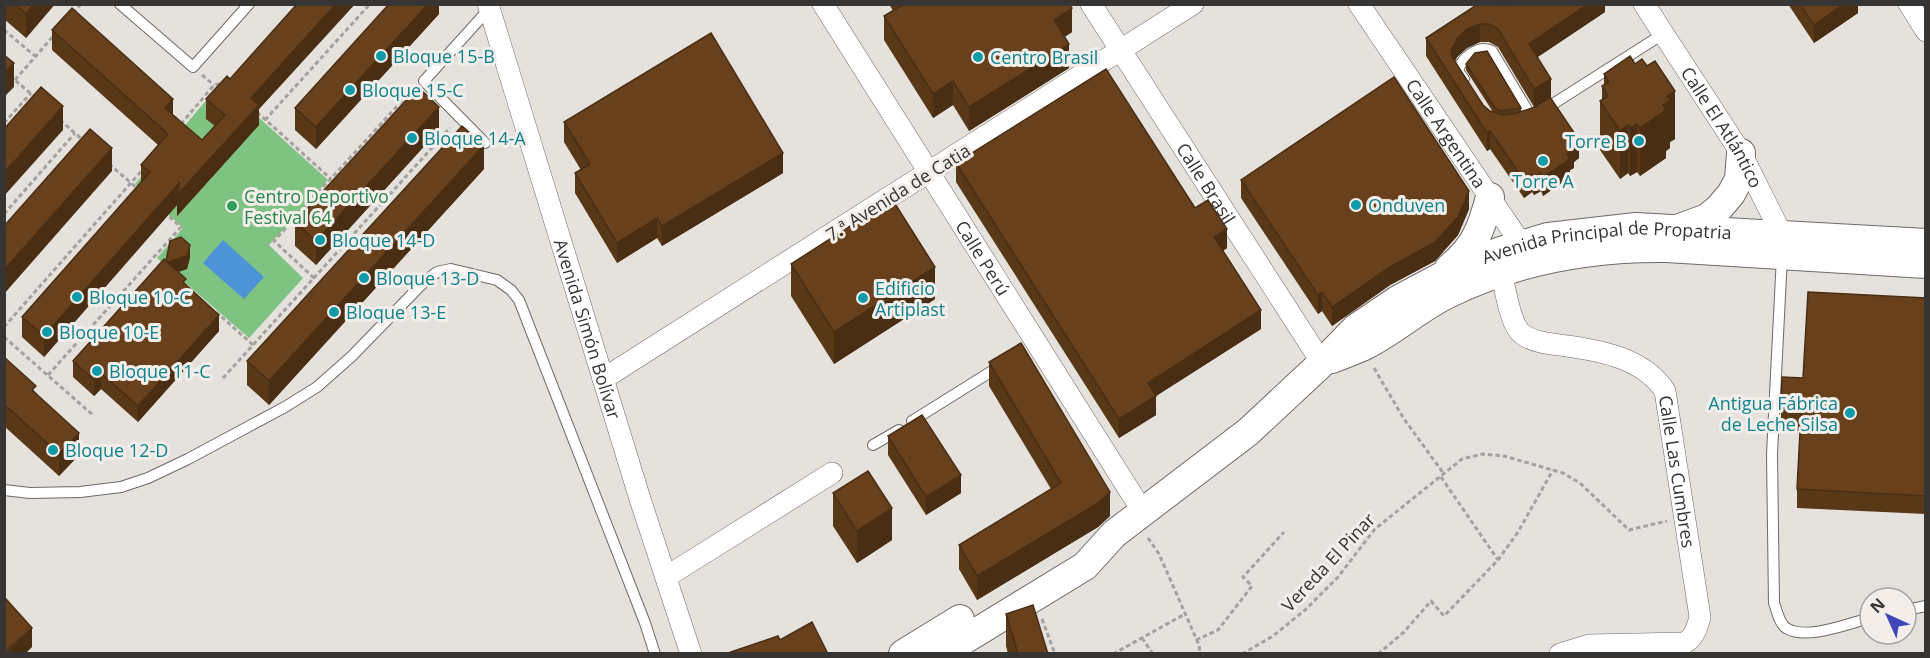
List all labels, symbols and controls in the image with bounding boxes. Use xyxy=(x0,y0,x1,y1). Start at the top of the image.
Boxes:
place label: Bloque 15-B xyxy=(393,44,495,68)
place label: Centro Brasil xyxy=(990,45,1098,69)
marker: Bloque 15-B xyxy=(374,49,388,63)
marker: Centro Brasil xyxy=(971,50,985,64)
street label: Calle El Atlántico xyxy=(1676,62,1768,192)
street label: Calle Argentina xyxy=(1401,74,1492,193)
place label: Bloque 15-C xyxy=(362,78,464,102)
marker: Bloque 15-C xyxy=(343,83,357,97)
place label: Bloque 14-A xyxy=(424,126,526,150)
place label: Torre B xyxy=(1565,129,1627,153)
marker: Bloque 14-A xyxy=(405,131,419,145)
marker: Torre B xyxy=(1632,134,1646,148)
street label: 7.ª Avenida de Catia xyxy=(821,138,975,246)
street label: Calle Brasil xyxy=(1171,138,1241,228)
marker: Torre A xyxy=(1536,154,1550,168)
place label: Torre A xyxy=(1512,169,1574,193)
place label: Centro Deportivo Festival 64 xyxy=(244,184,389,229)
place label: Onduven xyxy=(1368,193,1445,217)
marker: Onduven xyxy=(1349,198,1363,212)
marker: Centro Deportivo Festival 64 xyxy=(225,199,239,213)
street label: Avenida Principal de Propatria xyxy=(1478,215,1732,269)
street label: Calle Perú xyxy=(950,216,1016,300)
place label: Bloque 14-D xyxy=(332,228,435,252)
marker: Bloque 14-D xyxy=(313,233,327,247)
street label: Avenida Simón Bolívar xyxy=(549,236,627,423)
place label: Bloque 13-D xyxy=(376,266,479,290)
marker: Bloque 13-D xyxy=(357,271,371,285)
place label: Edificio Artiplast xyxy=(875,276,945,321)
place label: Bloque 10-C xyxy=(89,285,191,309)
marker: Bloque 10-C xyxy=(70,290,84,304)
marker: Edificio Artiplast xyxy=(856,291,870,305)
place label: Bloque 13-E xyxy=(346,300,446,324)
marker: Bloque 13-E xyxy=(327,305,341,319)
place label: Bloque 10-E xyxy=(59,320,159,344)
marker: Bloque 10-E xyxy=(40,325,54,339)
place label: Bloque 11-C xyxy=(109,359,211,383)
marker: Bloque 11-C xyxy=(90,364,104,378)
place label: Antigua Fábrica de Leche Silsa xyxy=(1708,391,1838,436)
street label: Calle Las Cumbres xyxy=(1654,394,1701,549)
marker: Antigua Fábrica de Leche Silsa xyxy=(1843,406,1857,420)
place label: Bloque 12-D xyxy=(65,438,168,462)
marker: Bloque 12-D xyxy=(46,443,60,457)
street label: Vereda El Pinar xyxy=(1276,507,1381,617)
north arrow xyxy=(1858,586,1918,646)
text: N xyxy=(1865,593,1890,618)

